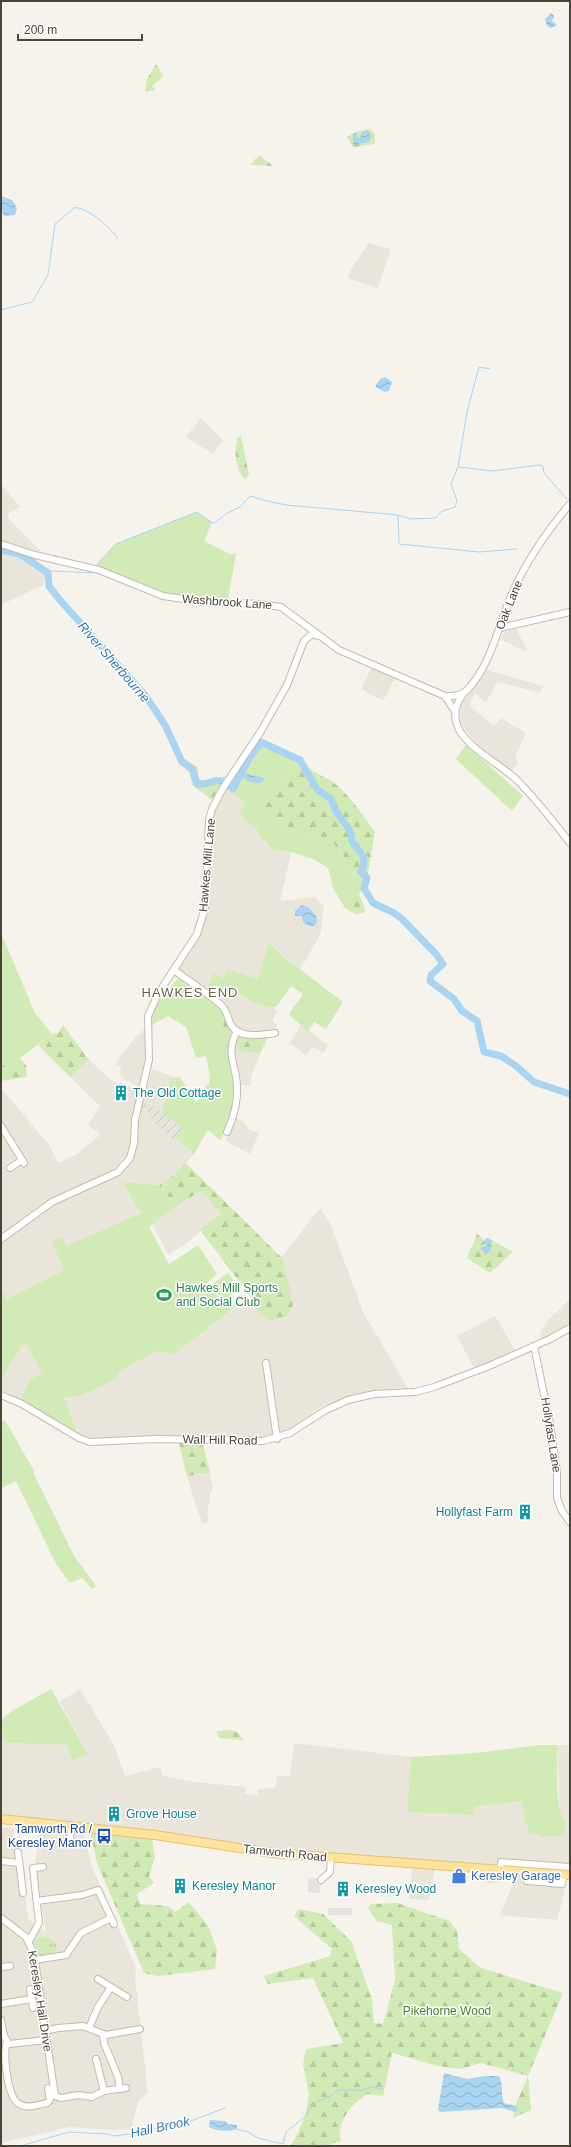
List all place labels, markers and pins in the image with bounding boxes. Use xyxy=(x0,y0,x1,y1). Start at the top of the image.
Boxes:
building icon: The Old Cottage xyxy=(112,1084,130,1102)
place label: The Old Cottage xyxy=(133,1086,221,1100)
place label: Hawkes Mill Sports and Social Club xyxy=(176,1281,278,1309)
sports icon: Hawkes Mill Sports and Social Club xyxy=(155,1286,173,1304)
building icon: Hollyfast Farm xyxy=(516,1503,534,1521)
place label: Hollyfast Farm xyxy=(436,1505,513,1519)
building icon: Grove House xyxy=(105,1805,123,1823)
place label: Grove House xyxy=(126,1807,197,1821)
place label: Tamworth Rd / Keresley Manor xyxy=(8,1822,93,1850)
bus stop icon: Tamworth Rd / Keresley Manor xyxy=(95,1827,113,1845)
shop icon: Keresley Garage xyxy=(450,1867,468,1885)
place label: Keresley Garage xyxy=(471,1869,561,1883)
building icon: Keresley Manor xyxy=(171,1877,189,1895)
place label: Keresley Manor xyxy=(192,1879,276,1893)
building icon: Keresley Wood xyxy=(334,1880,352,1898)
place label: Keresley Wood xyxy=(355,1882,436,1896)

